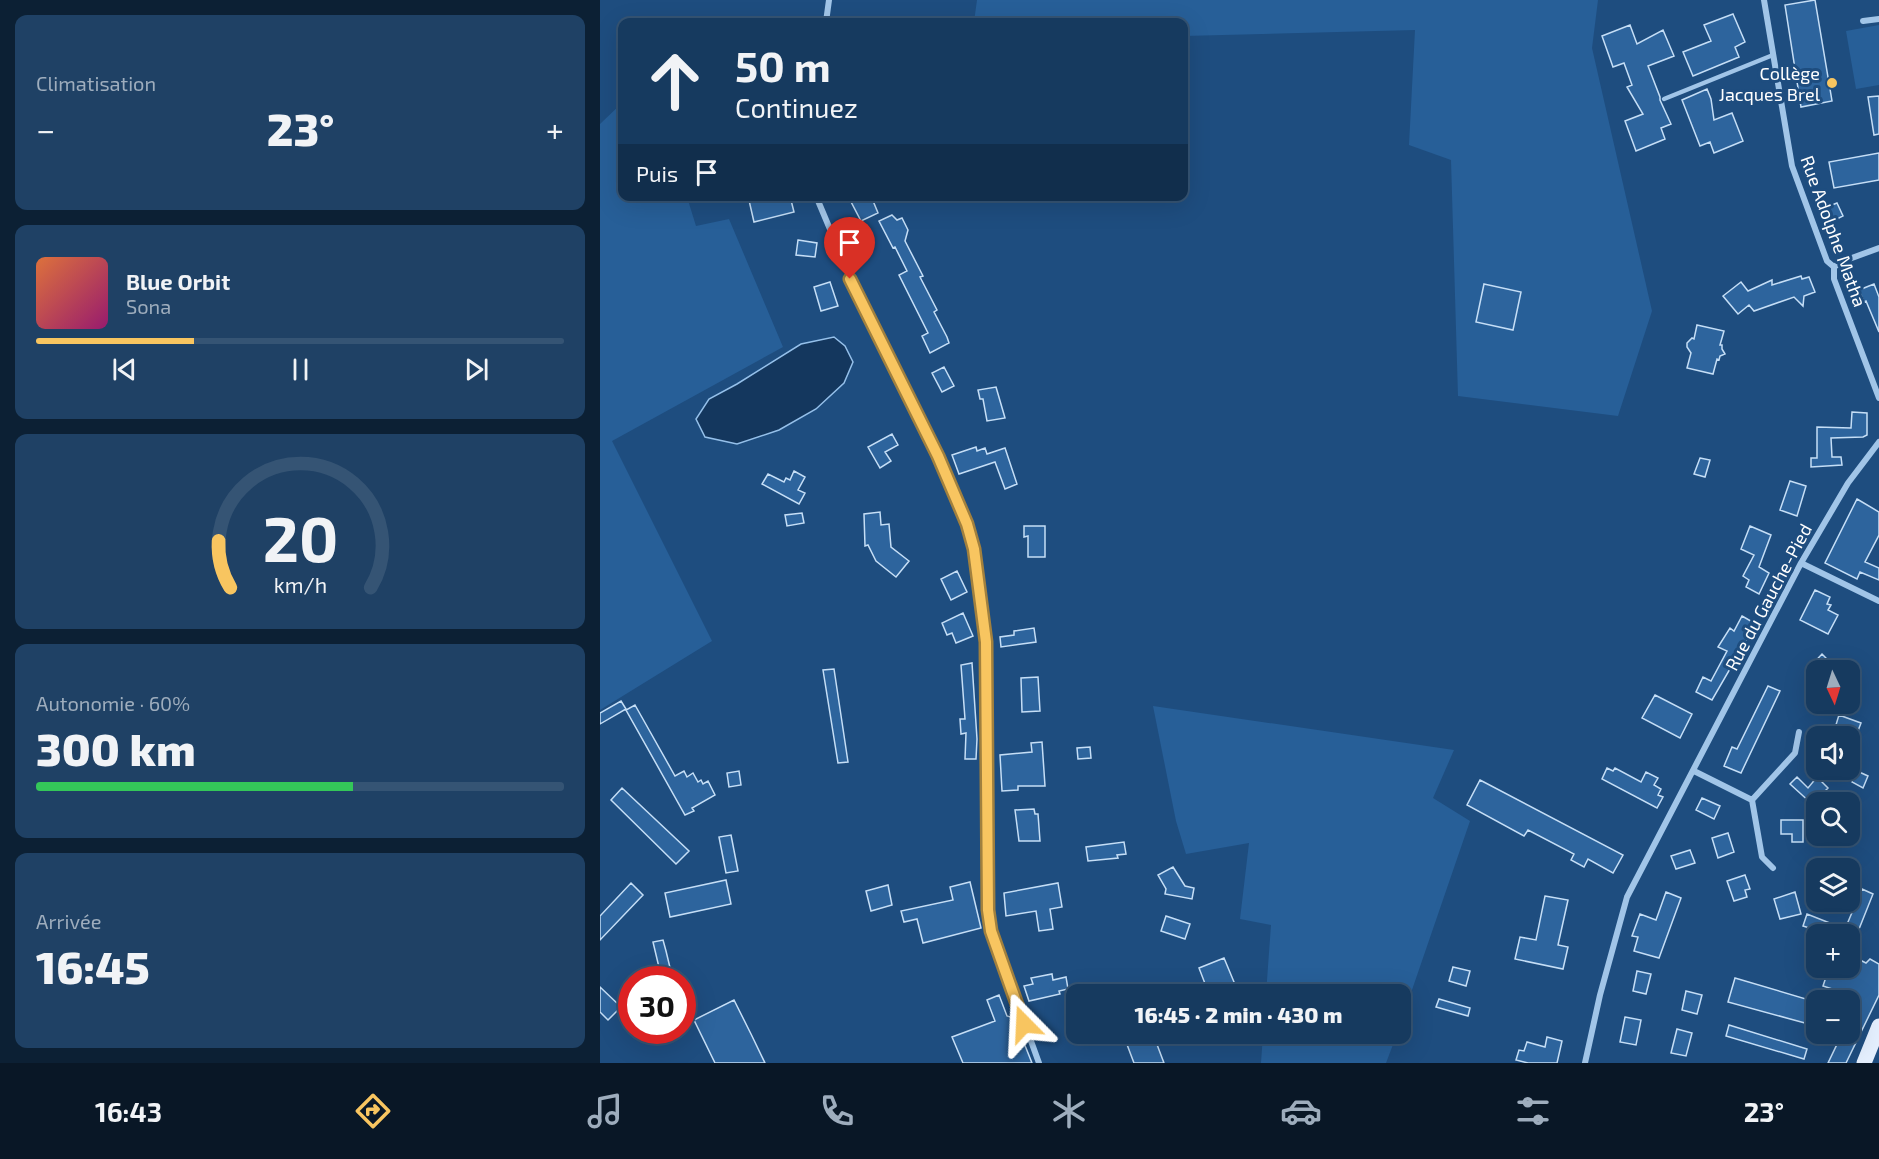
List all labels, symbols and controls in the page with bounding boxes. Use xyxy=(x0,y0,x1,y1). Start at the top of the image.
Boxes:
text: 50 m xyxy=(735,40,831,90)
icon: ahead xyxy=(636,42,714,120)
place label: Collège Jacques Brel xyxy=(1719,62,1821,105)
text: Climatisation xyxy=(36,71,156,95)
marker: Collège Jacques Brel xyxy=(1825,76,1839,90)
text: Continuez xyxy=(735,91,858,123)
text: 23° xyxy=(267,101,334,155)
text: − xyxy=(36,109,55,149)
text: + xyxy=(546,109,564,149)
street label: Rue Adolphe Matha xyxy=(1796,152,1872,310)
icon: arrive xyxy=(690,156,723,189)
text: Puis xyxy=(636,160,678,186)
pin xyxy=(824,217,875,279)
icon: arrive xyxy=(833,226,866,259)
text: Blue Orbit xyxy=(126,268,230,294)
text: Sona xyxy=(126,294,171,318)
icon: previous xyxy=(108,353,141,386)
icon: pause xyxy=(284,353,317,386)
icon: next xyxy=(460,353,493,386)
text: 20 xyxy=(262,501,338,576)
street label: Rue du Gauche-Pied xyxy=(1720,520,1816,674)
text: km/h xyxy=(273,573,327,598)
north arrow xyxy=(1806,660,1860,714)
map controls xyxy=(1806,660,1860,1044)
text: Autonomie · 60% xyxy=(36,691,190,715)
text: 300 km xyxy=(36,721,196,775)
button: sound xyxy=(1806,726,1860,780)
button: search xyxy=(1806,792,1860,846)
button: layers xyxy=(1806,858,1860,912)
text: Arrivée xyxy=(36,909,101,933)
button: + xyxy=(1806,924,1860,978)
text: 16:45 xyxy=(36,939,150,993)
speed limit sign: 30 xyxy=(618,966,696,1044)
button: − xyxy=(1806,990,1860,1044)
position arrow xyxy=(992,992,1056,1056)
text: 16:45 · 2 min · 430 m xyxy=(1135,1001,1342,1027)
icon: directions xyxy=(352,1090,394,1132)
icon: music xyxy=(584,1090,626,1132)
icon: phone xyxy=(816,1090,858,1132)
icon: climate xyxy=(1048,1090,1090,1132)
icon: car xyxy=(1280,1090,1322,1132)
icon: filters xyxy=(1512,1090,1554,1132)
text: 16:43 xyxy=(95,1095,162,1127)
text: 23° xyxy=(1744,1095,1784,1127)

